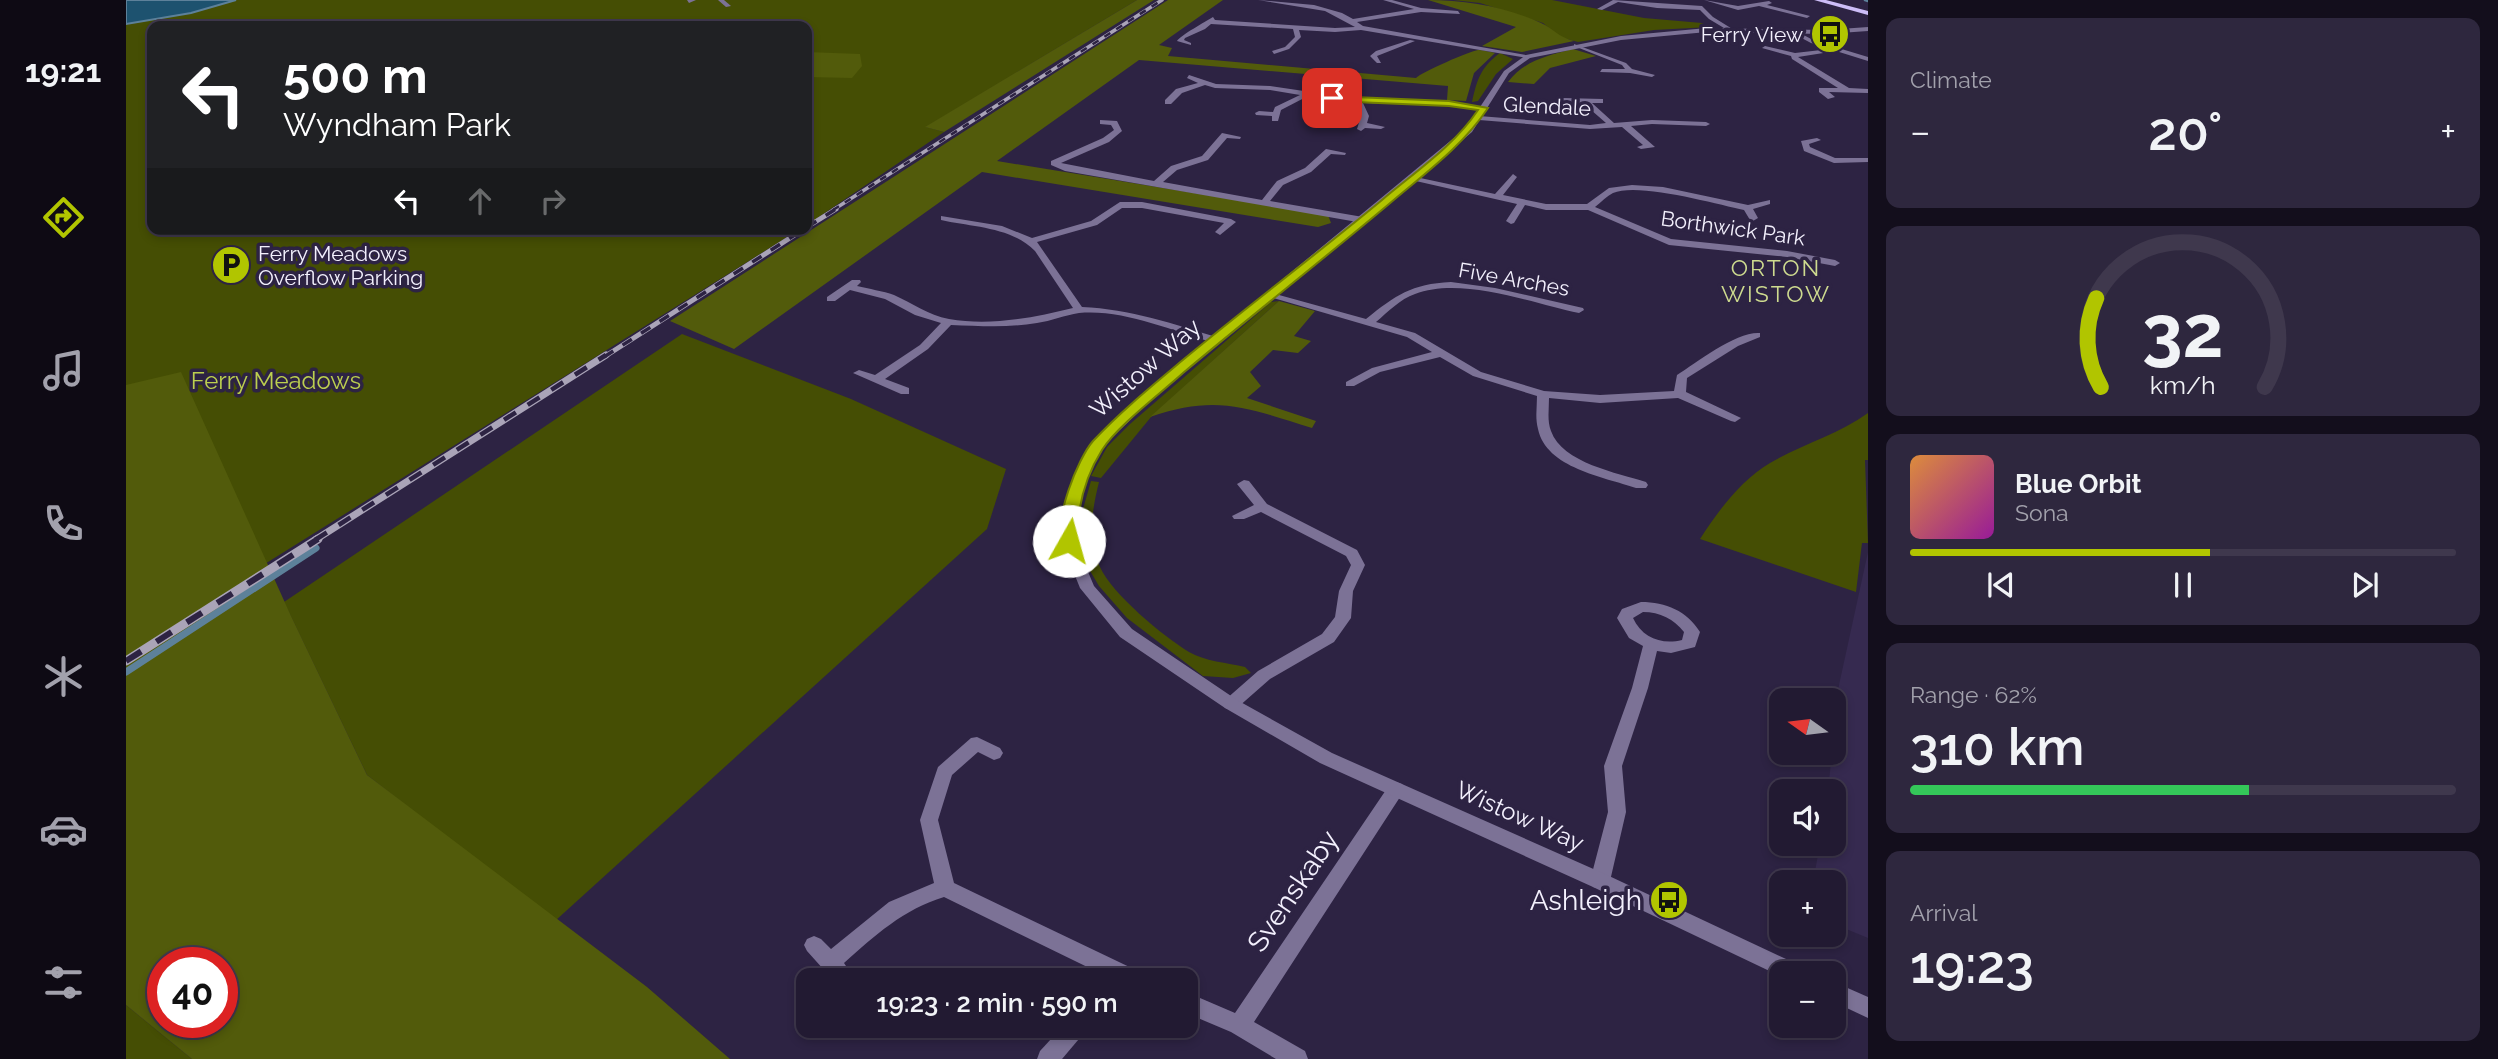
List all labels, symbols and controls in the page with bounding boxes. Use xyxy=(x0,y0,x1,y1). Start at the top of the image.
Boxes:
bus stop icon: Ferry View xyxy=(1809,13,1851,55)
place label: Ferry View xyxy=(1701,22,1803,47)
text: 500 m xyxy=(283,47,428,104)
icon: left xyxy=(168,49,259,140)
text: 19:21 xyxy=(25,52,101,89)
text: Climate xyxy=(1910,66,1992,93)
pin xyxy=(1302,68,1362,128)
icon: arrive xyxy=(1313,79,1351,117)
street label: Glendale xyxy=(1502,91,1592,121)
text: 20° xyxy=(2148,101,2222,162)
text: Wyndham Park xyxy=(283,106,511,143)
text: − xyxy=(1910,109,1930,154)
text: + xyxy=(2440,109,2456,154)
icon: left xyxy=(388,182,426,220)
icon: ahead xyxy=(461,182,499,220)
icon: right xyxy=(534,182,572,220)
icon: directions xyxy=(39,193,88,242)
street label: Borthwick Park xyxy=(1659,206,1807,250)
place label: Ferry Meadows Overflow Parking xyxy=(258,241,423,290)
parking icon: Ferry Meadows Overflow Parking xyxy=(210,244,252,286)
district label: ORTON WISTOW xyxy=(1721,254,1831,307)
street label: Five Arches xyxy=(1457,257,1571,301)
text: 32 xyxy=(2142,290,2224,375)
street label: Wistow Way xyxy=(1084,312,1206,424)
icon: music xyxy=(39,346,88,395)
park label: Ferry Meadows xyxy=(191,366,361,395)
text: km/h xyxy=(2150,370,2216,400)
text: Blue Orbit xyxy=(2015,469,2142,499)
icon: phone xyxy=(39,499,88,548)
text: Sona xyxy=(2015,499,2069,526)
position arrow xyxy=(1032,504,1106,578)
icon: previous xyxy=(1982,566,2020,604)
icon: pause xyxy=(2164,566,2202,604)
icon: next xyxy=(2346,566,2384,604)
icon: climate xyxy=(39,652,88,701)
text: Range · 62% xyxy=(1910,681,2037,708)
north arrow xyxy=(1769,688,1846,765)
map controls xyxy=(1769,688,1846,1038)
text: 310 km xyxy=(1910,716,2085,777)
street label: Wistow Way xyxy=(1451,775,1589,857)
button: sound xyxy=(1769,779,1846,856)
icon: car xyxy=(39,805,88,854)
street label: Svenskaby xyxy=(1240,824,1346,958)
button: + xyxy=(1769,870,1846,947)
bus stop icon: Ashleigh xyxy=(1648,879,1690,921)
place label: Ashleigh xyxy=(1530,884,1642,917)
text: Arrival xyxy=(1910,899,1977,926)
text: 19:23 xyxy=(1910,934,2034,995)
speed limit sign: 40 xyxy=(147,947,238,1038)
icon: filters xyxy=(39,958,88,1007)
button: − xyxy=(1769,961,1846,1038)
text: 19:23 · 2 min · 590 m xyxy=(876,988,1118,1018)

